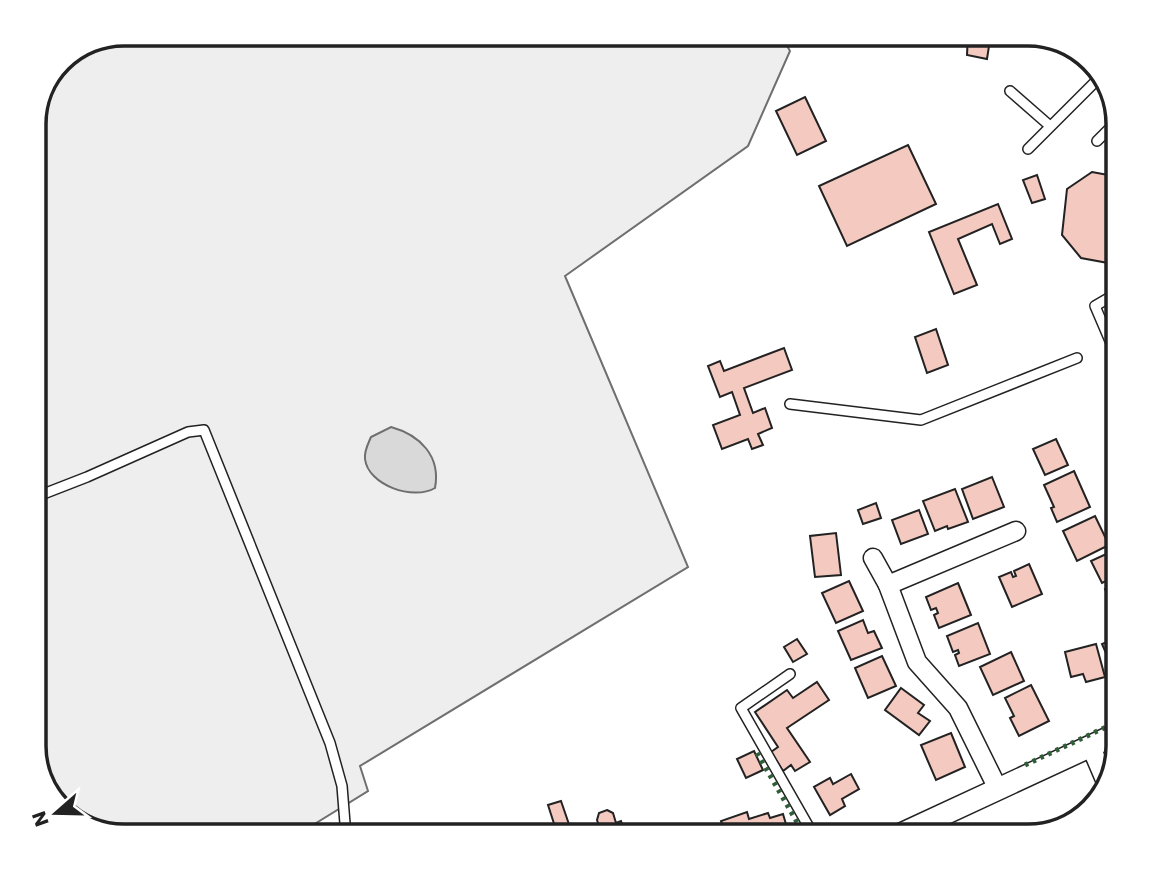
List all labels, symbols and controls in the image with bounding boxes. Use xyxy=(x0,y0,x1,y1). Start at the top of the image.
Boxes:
north arrow xyxy=(21,778,91,848)
text: N xyxy=(25,807,56,830)

